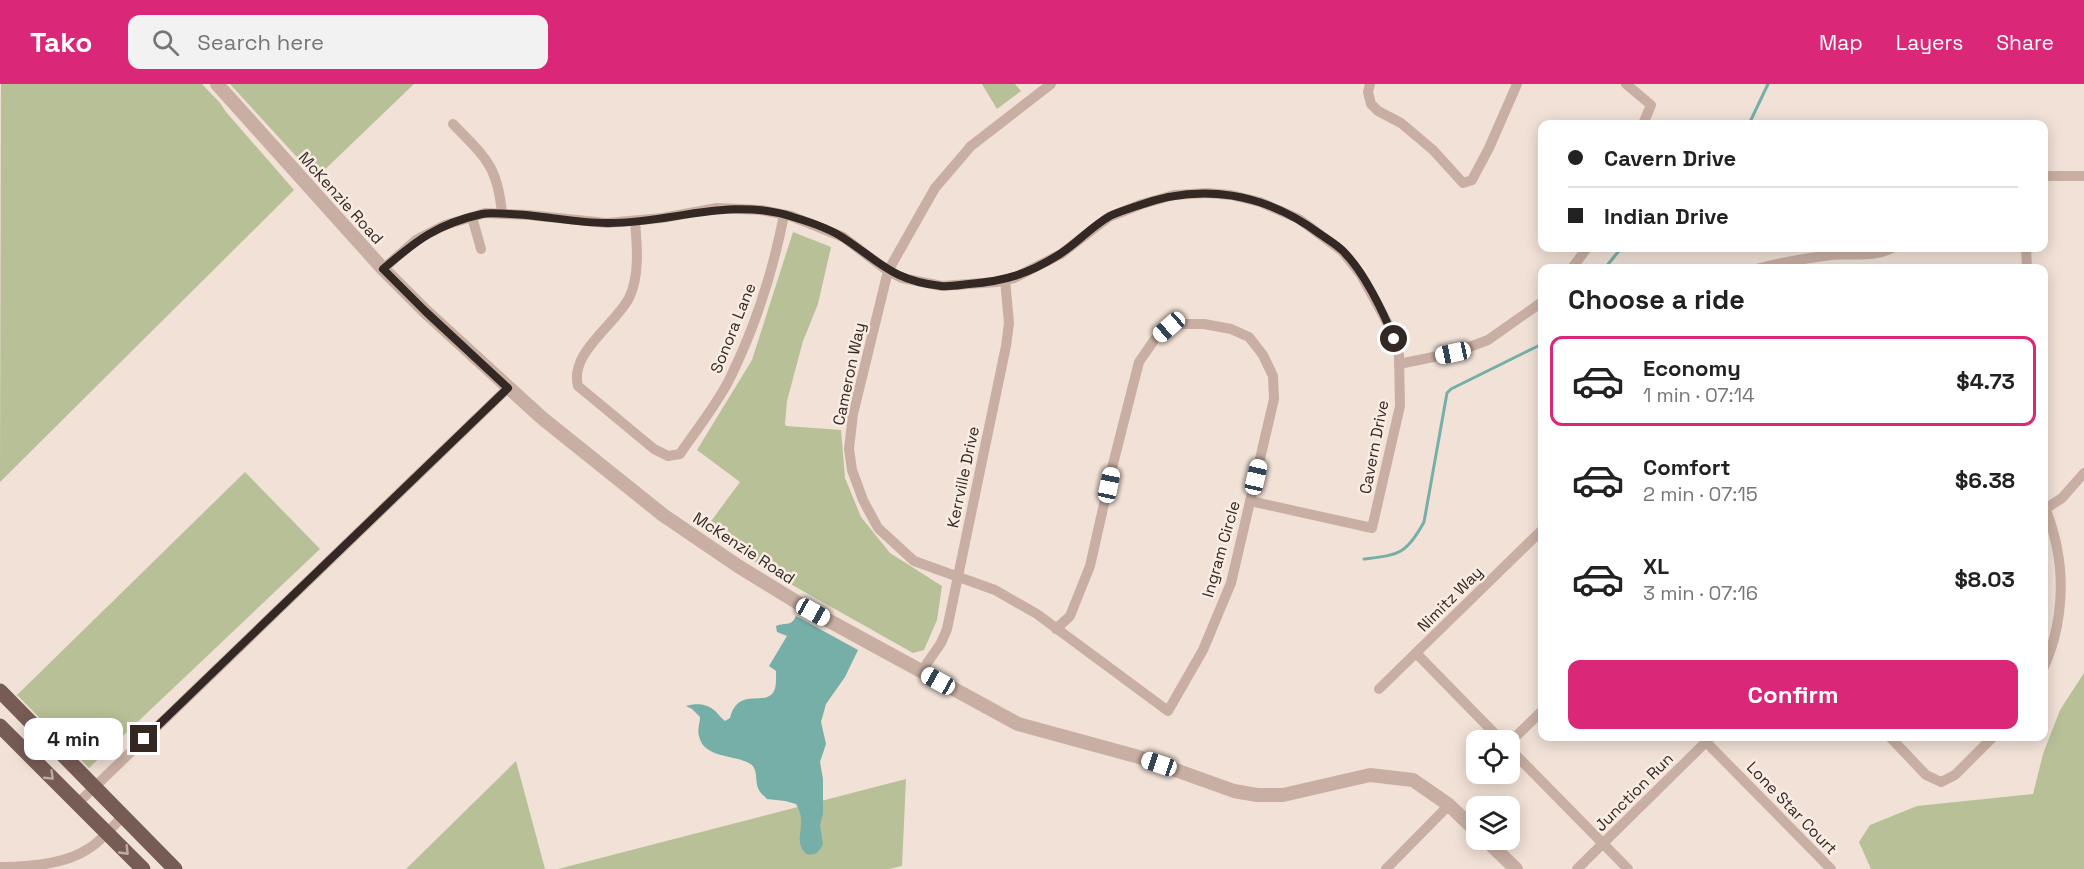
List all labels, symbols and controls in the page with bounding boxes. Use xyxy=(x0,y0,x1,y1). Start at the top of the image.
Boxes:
search box xyxy=(128,15,548,69)
text: Tako xyxy=(30,24,92,60)
icon: search xyxy=(149,26,182,59)
text: Search here xyxy=(197,28,324,56)
text: Map xyxy=(1819,29,1863,56)
text: Layers xyxy=(1896,29,1963,56)
text: Share xyxy=(1996,29,2054,56)
text: Cavern Drive xyxy=(1604,144,1736,172)
street label: McKenzie Road xyxy=(294,147,388,249)
text: Indian Drive xyxy=(1604,202,1729,230)
street label: Sonora Lane xyxy=(705,280,761,376)
text: Choose a ride xyxy=(1568,282,1745,317)
car xyxy=(1150,308,1188,346)
street label: Cameron Way xyxy=(828,321,870,427)
route start xyxy=(1380,325,1407,352)
car xyxy=(1434,340,1472,366)
icon: car xyxy=(1571,354,1625,408)
text: Economy xyxy=(1643,354,1741,382)
text: $4.73 xyxy=(1956,367,2015,395)
text: 1 min · 07:14 xyxy=(1643,382,1755,408)
street label: Cavern Drive xyxy=(1355,398,1393,496)
street label: Kerrville Drive xyxy=(942,424,984,530)
icon: car xyxy=(1571,453,1625,507)
text: Comfort xyxy=(1643,453,1731,481)
car xyxy=(1243,457,1269,497)
car xyxy=(1096,466,1122,504)
text: $6.38 xyxy=(1955,466,2015,494)
text: 2 min · 07:15 xyxy=(1643,481,1758,507)
street label: Ingram Circle xyxy=(1197,498,1245,600)
street label: McKenzie Road xyxy=(689,507,799,589)
icon: car xyxy=(1571,552,1625,606)
text: XL xyxy=(1643,552,1669,580)
street label: Nimitz Way xyxy=(1413,562,1487,636)
text: $8.03 xyxy=(1955,565,2015,593)
text: 3 min · 07:16 xyxy=(1643,580,1758,606)
car xyxy=(793,595,833,629)
button: Confirm xyxy=(1568,660,2018,729)
car xyxy=(918,664,958,698)
callout: 4 min xyxy=(24,718,123,760)
route end xyxy=(130,725,157,752)
text: 4 min xyxy=(47,726,100,752)
map controls xyxy=(1466,730,1520,850)
button: locate xyxy=(1466,730,1520,784)
street label: Junction Run xyxy=(1590,748,1678,836)
car xyxy=(1139,750,1179,778)
street label: Lone Star Court xyxy=(1742,757,1842,859)
one-way arrow xyxy=(43,768,54,779)
button: layers xyxy=(1466,796,1520,850)
one-way arrow xyxy=(118,845,129,855)

